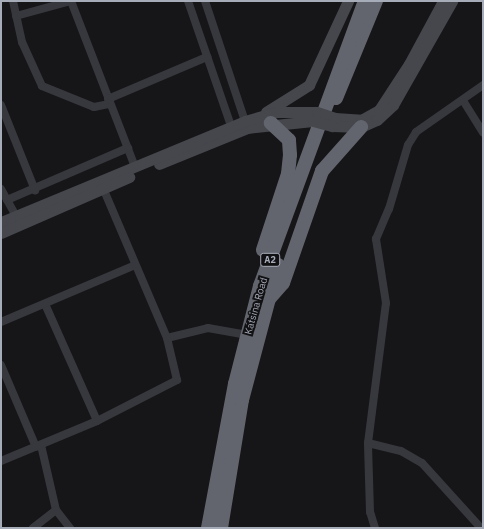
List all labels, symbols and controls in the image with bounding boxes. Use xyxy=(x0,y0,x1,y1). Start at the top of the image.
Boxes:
road number: A2 xyxy=(260,253,280,267)
street label: Katsina Road xyxy=(242,276,270,336)

